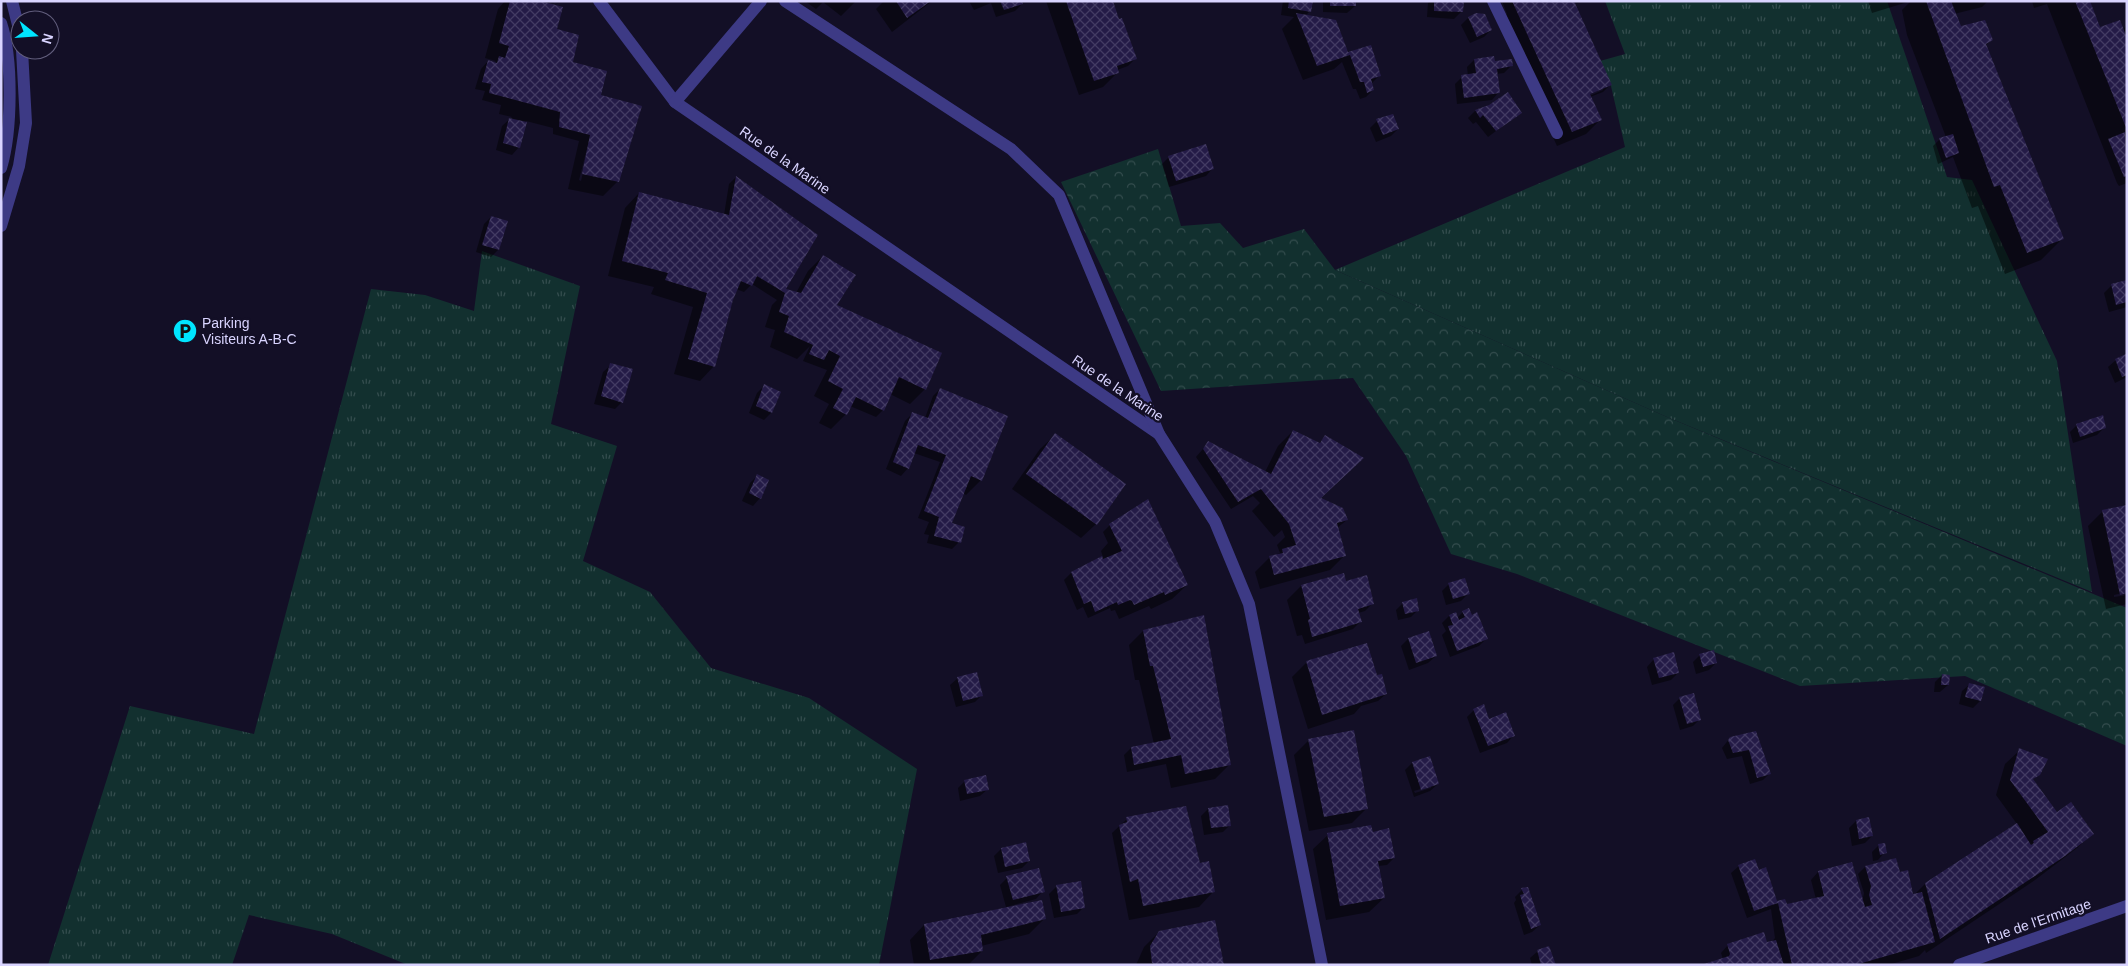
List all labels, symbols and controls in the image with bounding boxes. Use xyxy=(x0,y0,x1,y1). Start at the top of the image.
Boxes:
north arrow xyxy=(10,10,60,60)
text: N xyxy=(38,32,57,46)
street label: Rue de la Marine xyxy=(737,123,833,197)
place label: Parking Visiteurs A-B-C xyxy=(202,315,297,347)
parking icon: Parking Visiteurs A-B-C xyxy=(172,318,198,344)
street label: Rue de la Marine xyxy=(1069,352,1167,425)
street label: Rue de l'Ermitage xyxy=(1983,895,2093,947)

